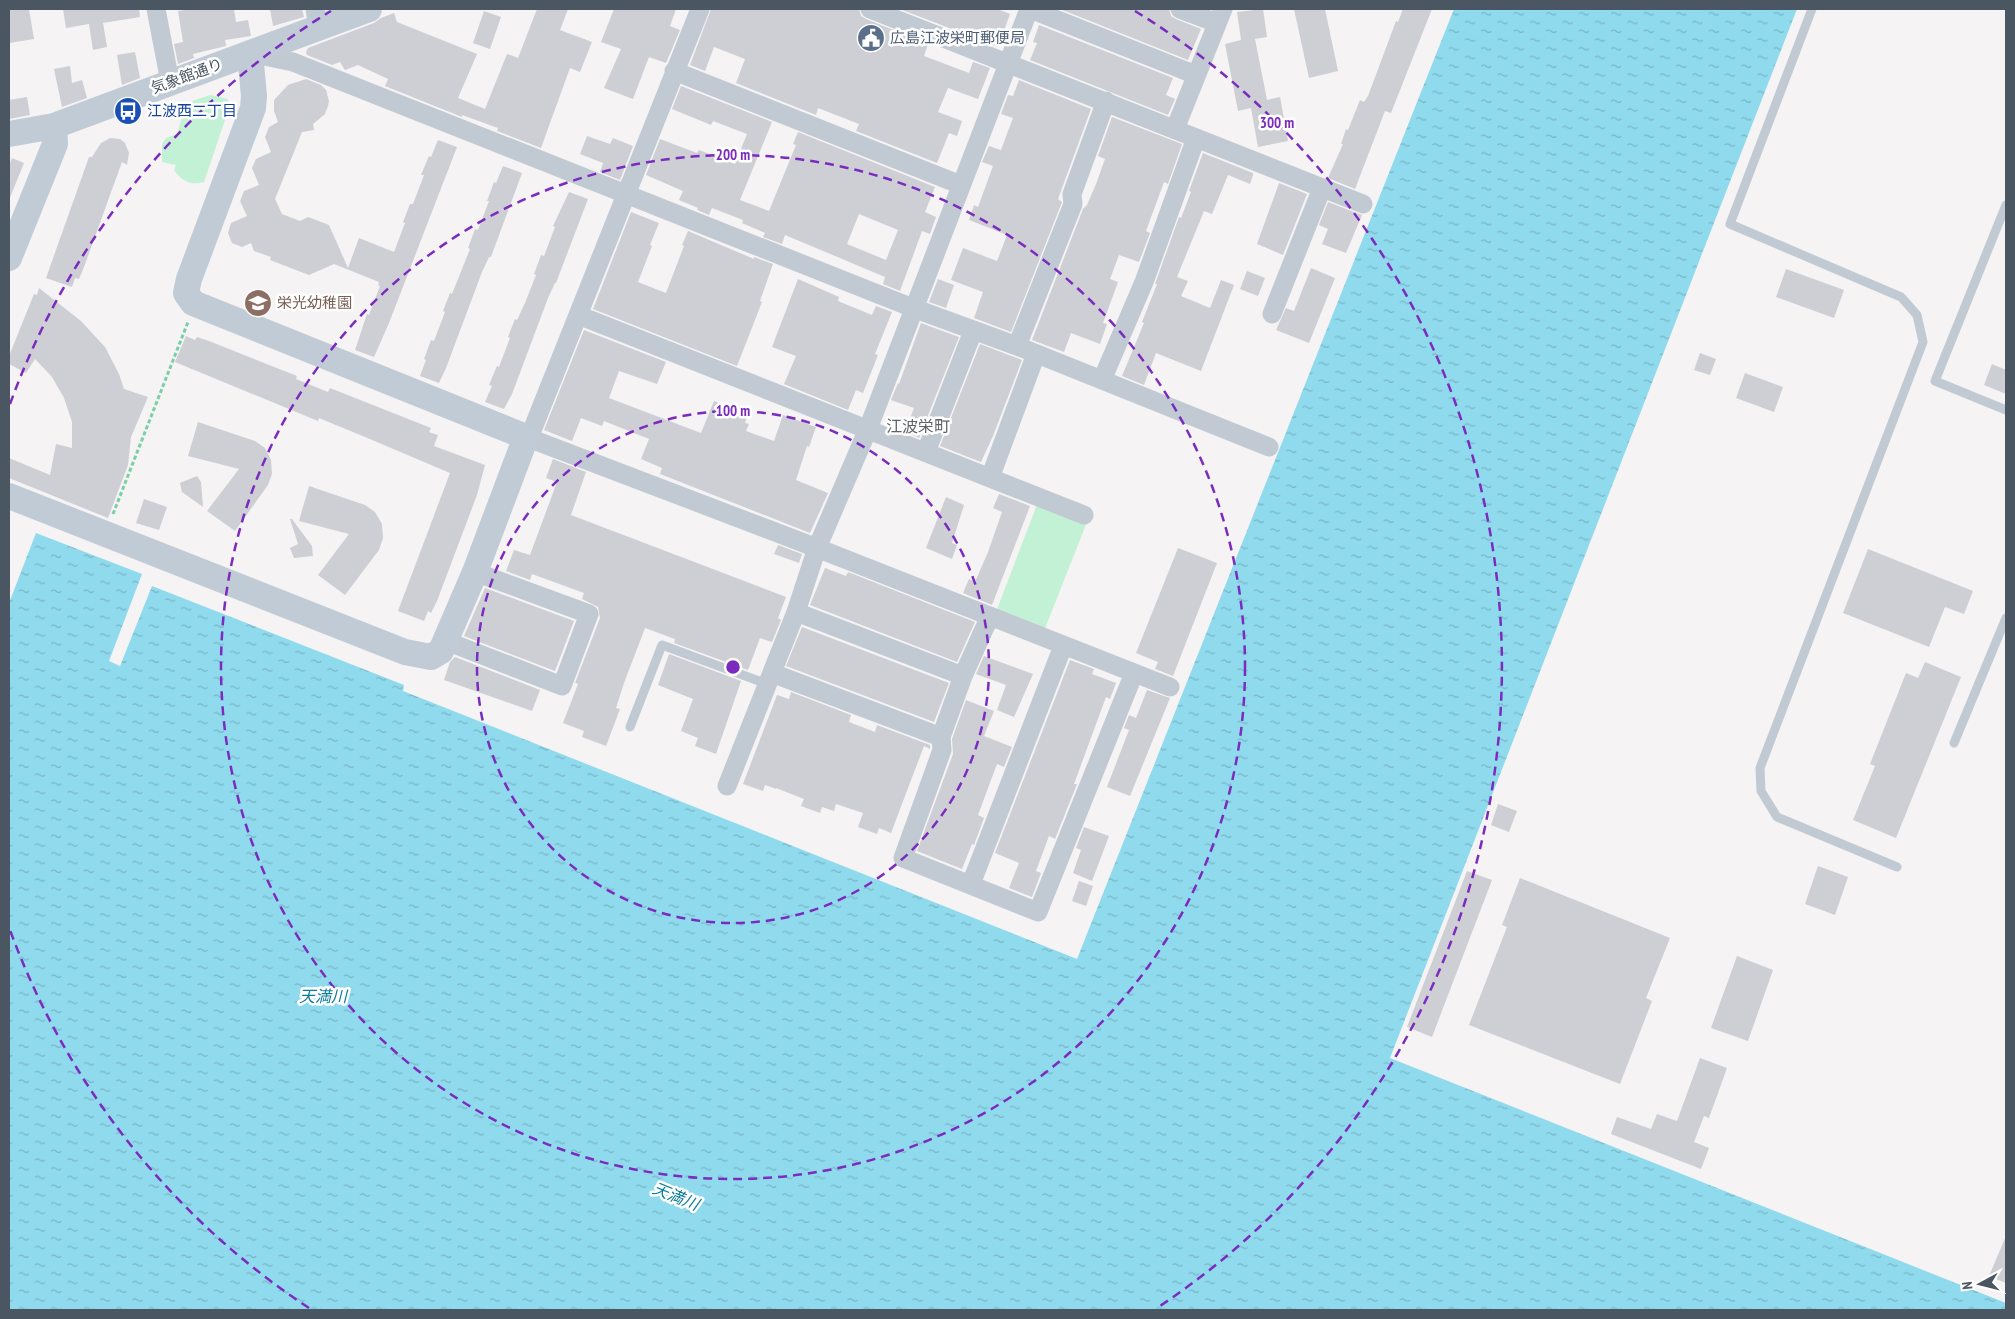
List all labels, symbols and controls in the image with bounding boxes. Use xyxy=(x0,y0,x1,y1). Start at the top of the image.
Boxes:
public building icon: 広島江波栄町郵便局 xyxy=(856,23,886,53)
place label: 広島江波栄町郵便局 xyxy=(890,28,1025,47)
street label: 気象館通り xyxy=(148,54,225,97)
bus stop icon: 江波西二丁目 xyxy=(113,96,143,126)
place label: 江波西二丁目 xyxy=(147,101,237,120)
text: 300 m xyxy=(1260,113,1294,132)
text: 200 m xyxy=(716,145,750,164)
school or university icon: 栄光幼稚園 xyxy=(243,288,273,318)
place label: 栄光幼稚園 xyxy=(277,293,352,312)
text: 100 m xyxy=(716,401,750,420)
district label: 江波栄町 xyxy=(886,416,950,436)
centre of rings xyxy=(724,658,742,676)
water label: 天満川 xyxy=(299,986,349,1006)
water label: 天満川 xyxy=(650,1178,704,1215)
north arrow xyxy=(1955,1259,2005,1309)
text: N xyxy=(1958,1281,1976,1290)

